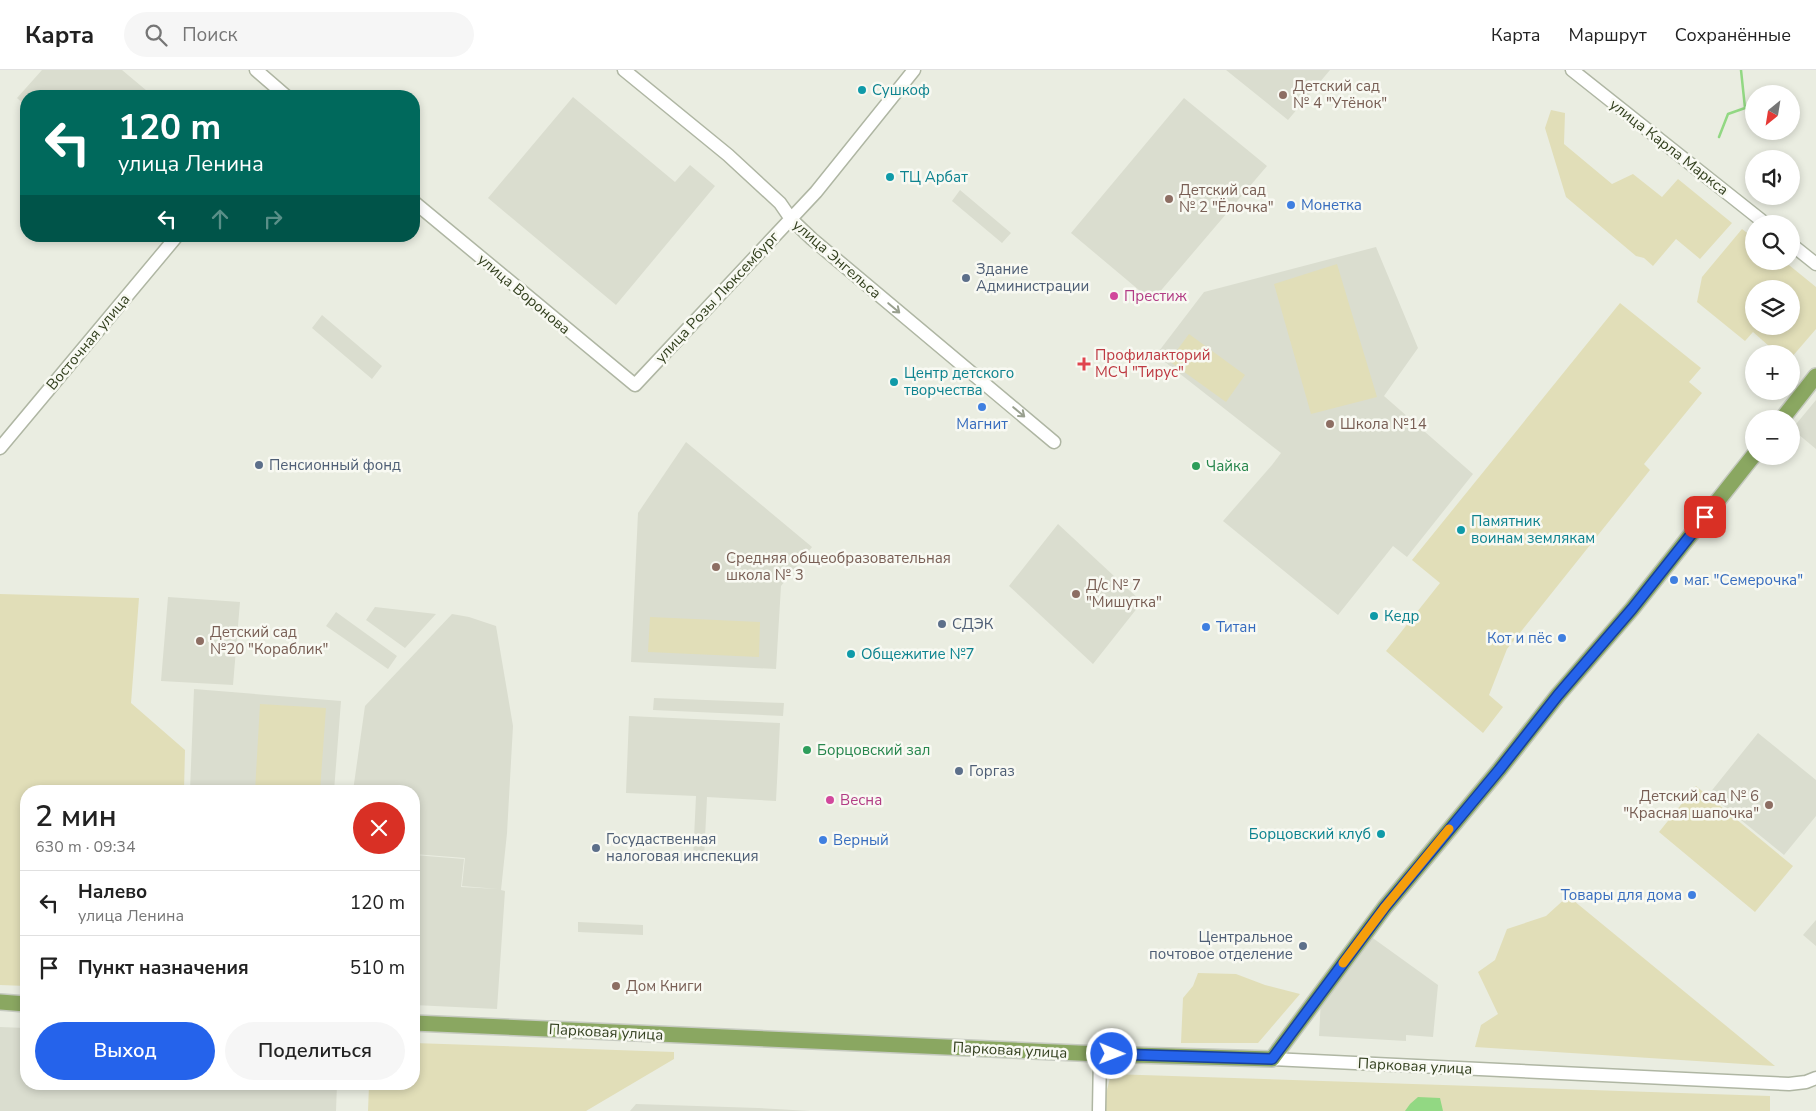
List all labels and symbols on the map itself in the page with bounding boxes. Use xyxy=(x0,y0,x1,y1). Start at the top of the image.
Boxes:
place label: Детский сад № 4 "Утёнок" xyxy=(1293,76,1387,113)
place label: Сушкоф xyxy=(872,80,930,100)
marker: Сушкоф xyxy=(856,84,868,96)
north arrow xyxy=(1745,85,1800,140)
marker: Детский сад № 4 "Утёнок" xyxy=(1277,89,1289,101)
street label: улица Карла Маркса xyxy=(1605,94,1733,200)
place label: ТЦ Арбат xyxy=(900,167,968,187)
marker: ТЦ Арбат xyxy=(884,171,896,183)
place label: Детский сад № 2 "Ёлочка" xyxy=(1179,180,1274,217)
marker: Детский сад № 2 "Ёлочка" xyxy=(1163,193,1175,205)
place label: Монетка xyxy=(1301,195,1362,215)
marker: Монетка xyxy=(1285,199,1297,211)
street label: улица Энгельса xyxy=(789,215,885,303)
street label: улица Розы Люксембург xyxy=(651,227,784,367)
street label: улица Воронова xyxy=(473,249,575,339)
place label: Здание Администрации xyxy=(976,259,1089,296)
marker: Здание Администрации xyxy=(960,272,972,284)
place label: Престиж xyxy=(1124,286,1187,306)
street label: Восточная улица xyxy=(42,290,134,394)
marker: Престиж xyxy=(1108,290,1120,302)
one-way arrow xyxy=(887,303,900,314)
place label: Профилакторий МСЧ "Тирус" xyxy=(1095,345,1211,382)
marker: Профилакторий МСЧ "Тирус" xyxy=(1077,357,1091,371)
place label: Центр детского творчества xyxy=(904,363,1014,400)
marker: Центр детского творчества xyxy=(888,376,900,388)
marker: Магнит xyxy=(976,401,988,413)
one-way arrow xyxy=(1012,407,1025,418)
place label: Магнит xyxy=(956,414,1008,434)
place label: Школа №14 xyxy=(1340,414,1427,434)
marker: Школа №14 xyxy=(1324,418,1336,430)
place label: Пенсионный фонд xyxy=(269,455,401,475)
place label: Чайка xyxy=(1206,456,1249,476)
marker: Пенсионный фонд xyxy=(253,459,265,471)
marker: Чайка xyxy=(1190,460,1202,472)
pin xyxy=(1684,496,1726,538)
place label: Памятник воинам землякам xyxy=(1471,511,1595,548)
marker: Памятник воинам землякам xyxy=(1455,524,1467,536)
place label: Средняя общеобразовательная школа № 3 xyxy=(726,548,951,585)
marker: Средняя общеобразовательная школа № 3 xyxy=(710,561,722,573)
place label: маг. "Семерочка" xyxy=(1684,570,1803,590)
marker: маг. "Семерочка" xyxy=(1668,574,1680,586)
place label: Д/с № 7 "Мишутка" xyxy=(1086,575,1162,612)
marker: Д/с № 7 "Мишутка" xyxy=(1070,588,1082,600)
place label: Кедр xyxy=(1384,606,1420,626)
marker: Кедр xyxy=(1368,610,1380,622)
place label: СДЭК xyxy=(952,614,994,634)
place label: Титан xyxy=(1216,617,1256,637)
marker: СДЭК xyxy=(936,618,948,630)
marker: Титан xyxy=(1200,621,1212,633)
place label: Детский сад №20 "Кораблик" xyxy=(210,622,328,659)
place label: Кот и пёс xyxy=(1487,628,1552,648)
marker: Кот и пёс xyxy=(1556,632,1568,644)
marker: Детский сад №20 "Кораблик" xyxy=(194,635,206,647)
place label: Общежитие №7 xyxy=(861,644,975,664)
marker: Общежитие №7 xyxy=(845,648,857,660)
place label: Борцовский зал xyxy=(817,740,930,760)
marker: Борцовский зал xyxy=(801,744,813,756)
place label: Горгаз xyxy=(969,761,1015,781)
marker: Горгаз xyxy=(953,765,965,777)
place label: Детский сад № 6 "Красная шапочка" xyxy=(1623,786,1759,823)
place label: Весна xyxy=(840,790,882,810)
marker: Весна xyxy=(824,794,836,806)
marker: Детский сад № 6 "Красная шапочка" xyxy=(1763,799,1775,811)
place label: Борцовский клуб xyxy=(1249,824,1371,844)
marker: Борцовский клуб xyxy=(1375,828,1387,840)
place label: Госудаственная налоговая инспекция xyxy=(606,829,759,866)
place label: Верный xyxy=(833,830,889,850)
marker: Верный xyxy=(817,834,829,846)
marker: Госудаственная налоговая инспекция xyxy=(590,842,602,854)
place label: Товары для дома xyxy=(1561,885,1682,905)
marker: Товары для дома xyxy=(1686,889,1698,901)
place label: Центральное почтовое отделение xyxy=(1149,927,1293,964)
marker: Центральное почтовое отделение xyxy=(1297,940,1309,952)
place label: Дом Книги xyxy=(626,976,702,996)
marker: Дом Книги xyxy=(610,980,622,992)
street label: Парковая улица xyxy=(548,1019,664,1045)
position arrow xyxy=(1085,1027,1137,1079)
street label: Парковая улица xyxy=(952,1037,1068,1063)
street label: Парковая улица xyxy=(1357,1053,1473,1079)

